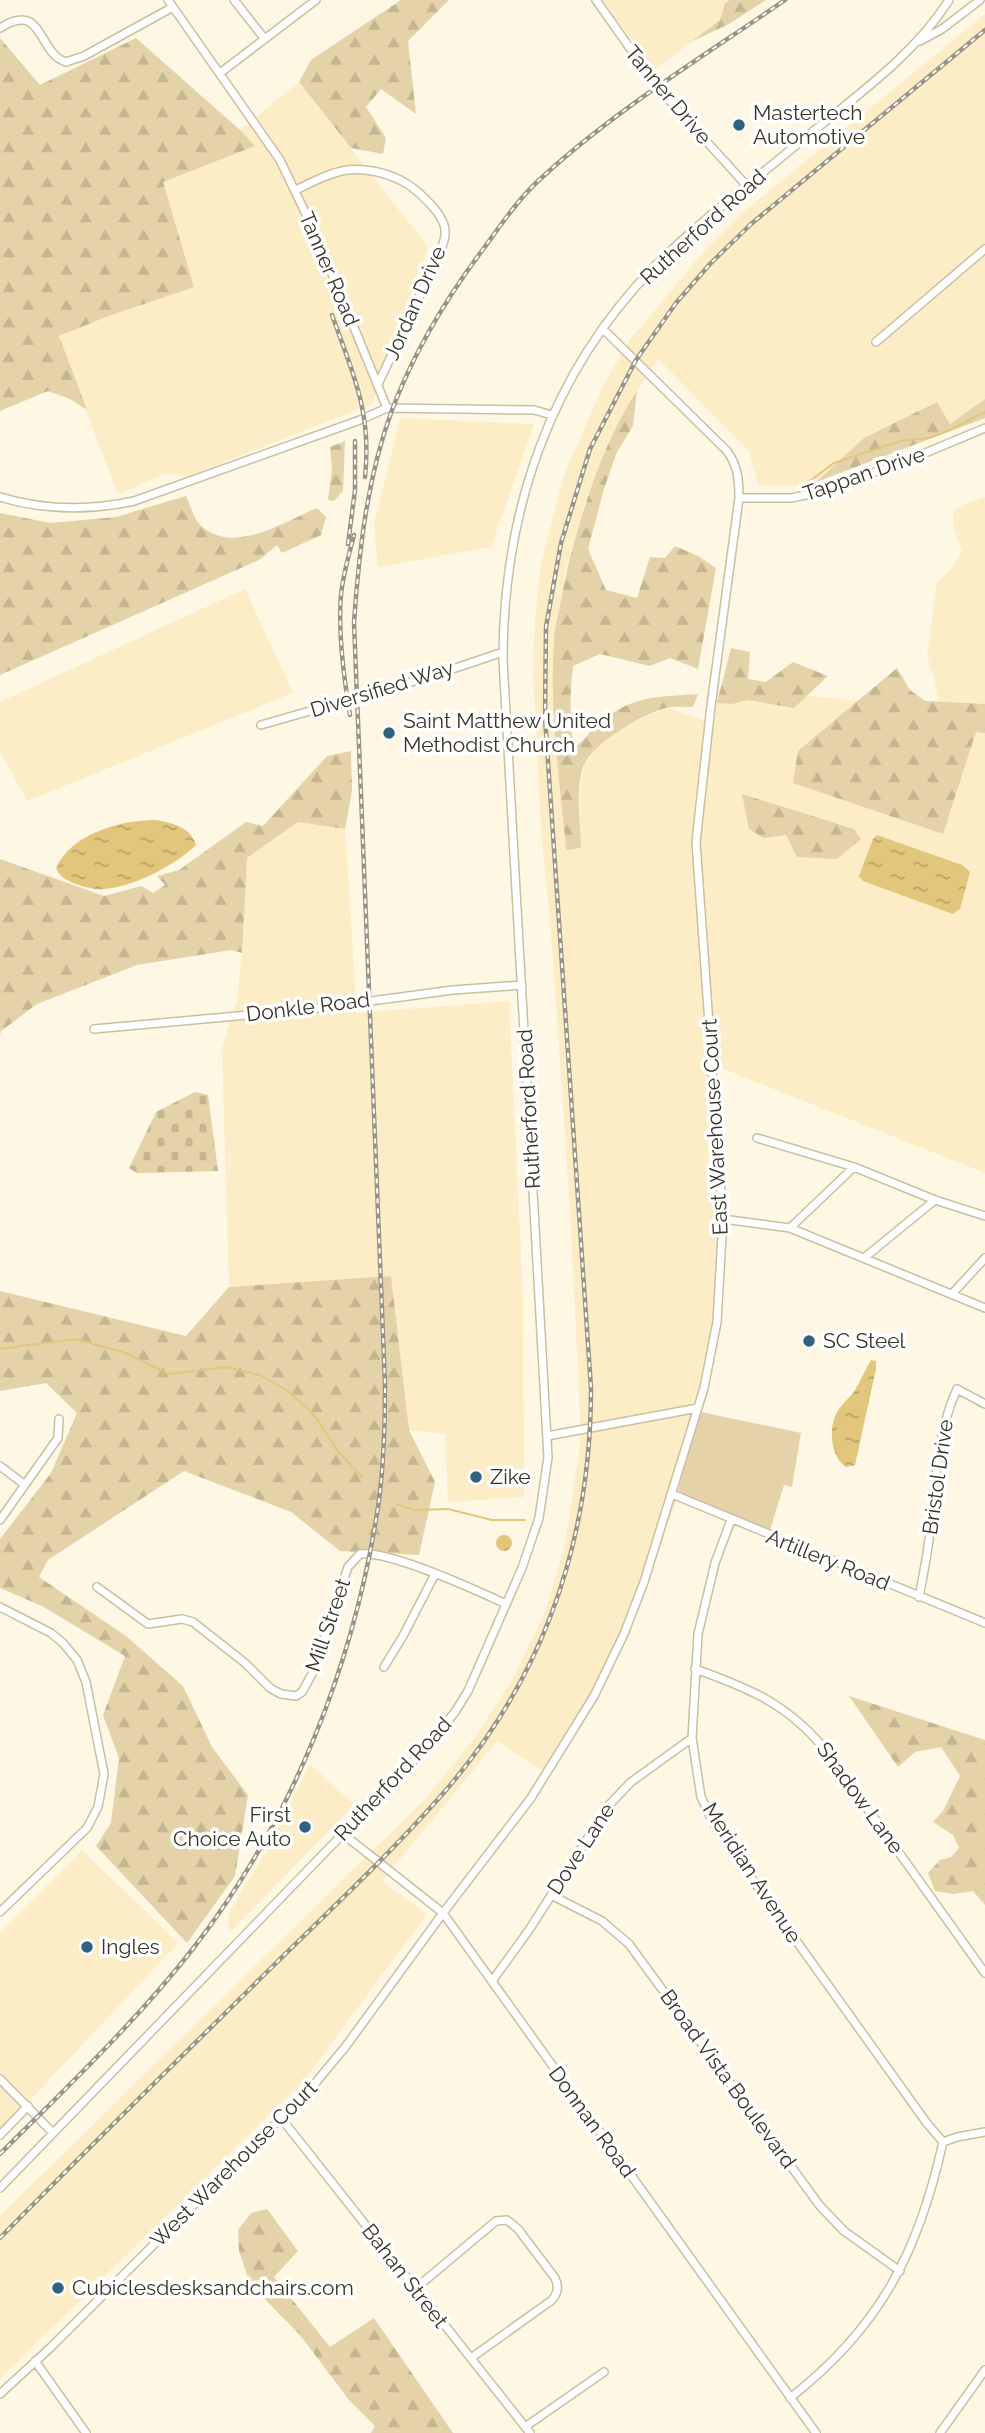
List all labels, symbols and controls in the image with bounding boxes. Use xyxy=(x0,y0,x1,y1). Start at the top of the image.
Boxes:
street label: Tanner Drive xyxy=(620,40,717,149)
place label: Mastertech Automotive xyxy=(753,100,865,149)
marker: Mastertech Automotive xyxy=(731,117,747,133)
street label: Rutherford Road xyxy=(635,164,770,289)
street label: Tanner Road xyxy=(294,208,365,330)
street label: Jordan Drive xyxy=(378,242,451,363)
street label: Tappan Drive xyxy=(800,441,928,506)
street label: Diversified Way xyxy=(307,655,457,722)
place label: Saint Matthew United Methodist Church xyxy=(403,708,611,757)
marker: Saint Matthew United Methodist Church xyxy=(381,725,397,741)
street label: Donkle Road xyxy=(245,987,371,1027)
street label: East Warehouse Court xyxy=(696,1018,733,1236)
street label: Rutherford Road xyxy=(512,1029,545,1190)
place label: SC Steel xyxy=(823,1328,906,1353)
marker: SC Steel xyxy=(801,1333,817,1349)
street label: Bristol Drive xyxy=(917,1418,958,1536)
place label: Zike xyxy=(490,1464,531,1489)
marker: Zike xyxy=(468,1469,484,1485)
street label: Artillery Road xyxy=(763,1523,894,1596)
street label: Mill Street xyxy=(300,1575,355,1675)
street label: Rutherford Road xyxy=(329,1712,456,1846)
street label: Shadow Lane xyxy=(812,1737,909,1858)
street label: Dove Lane xyxy=(542,1798,619,1899)
street label: Meridian Avenue xyxy=(698,1798,807,1948)
place label: First Choice Auto xyxy=(173,1802,291,1851)
marker: First Choice Auto xyxy=(297,1819,313,1835)
place label: Ingles xyxy=(101,1934,160,1959)
marker: Ingles xyxy=(79,1939,95,1955)
street label: Broad Vista Boulevard xyxy=(655,1985,802,2173)
street label: Donnan Road xyxy=(544,2061,641,2182)
street label: West Warehouse Court xyxy=(145,2075,322,2252)
street label: Bahan Street xyxy=(357,2219,454,2333)
place label: Cubiclesdesksandchairs.com xyxy=(72,2275,354,2300)
marker: Cubiclesdesksandchairs.com xyxy=(50,2280,66,2296)

